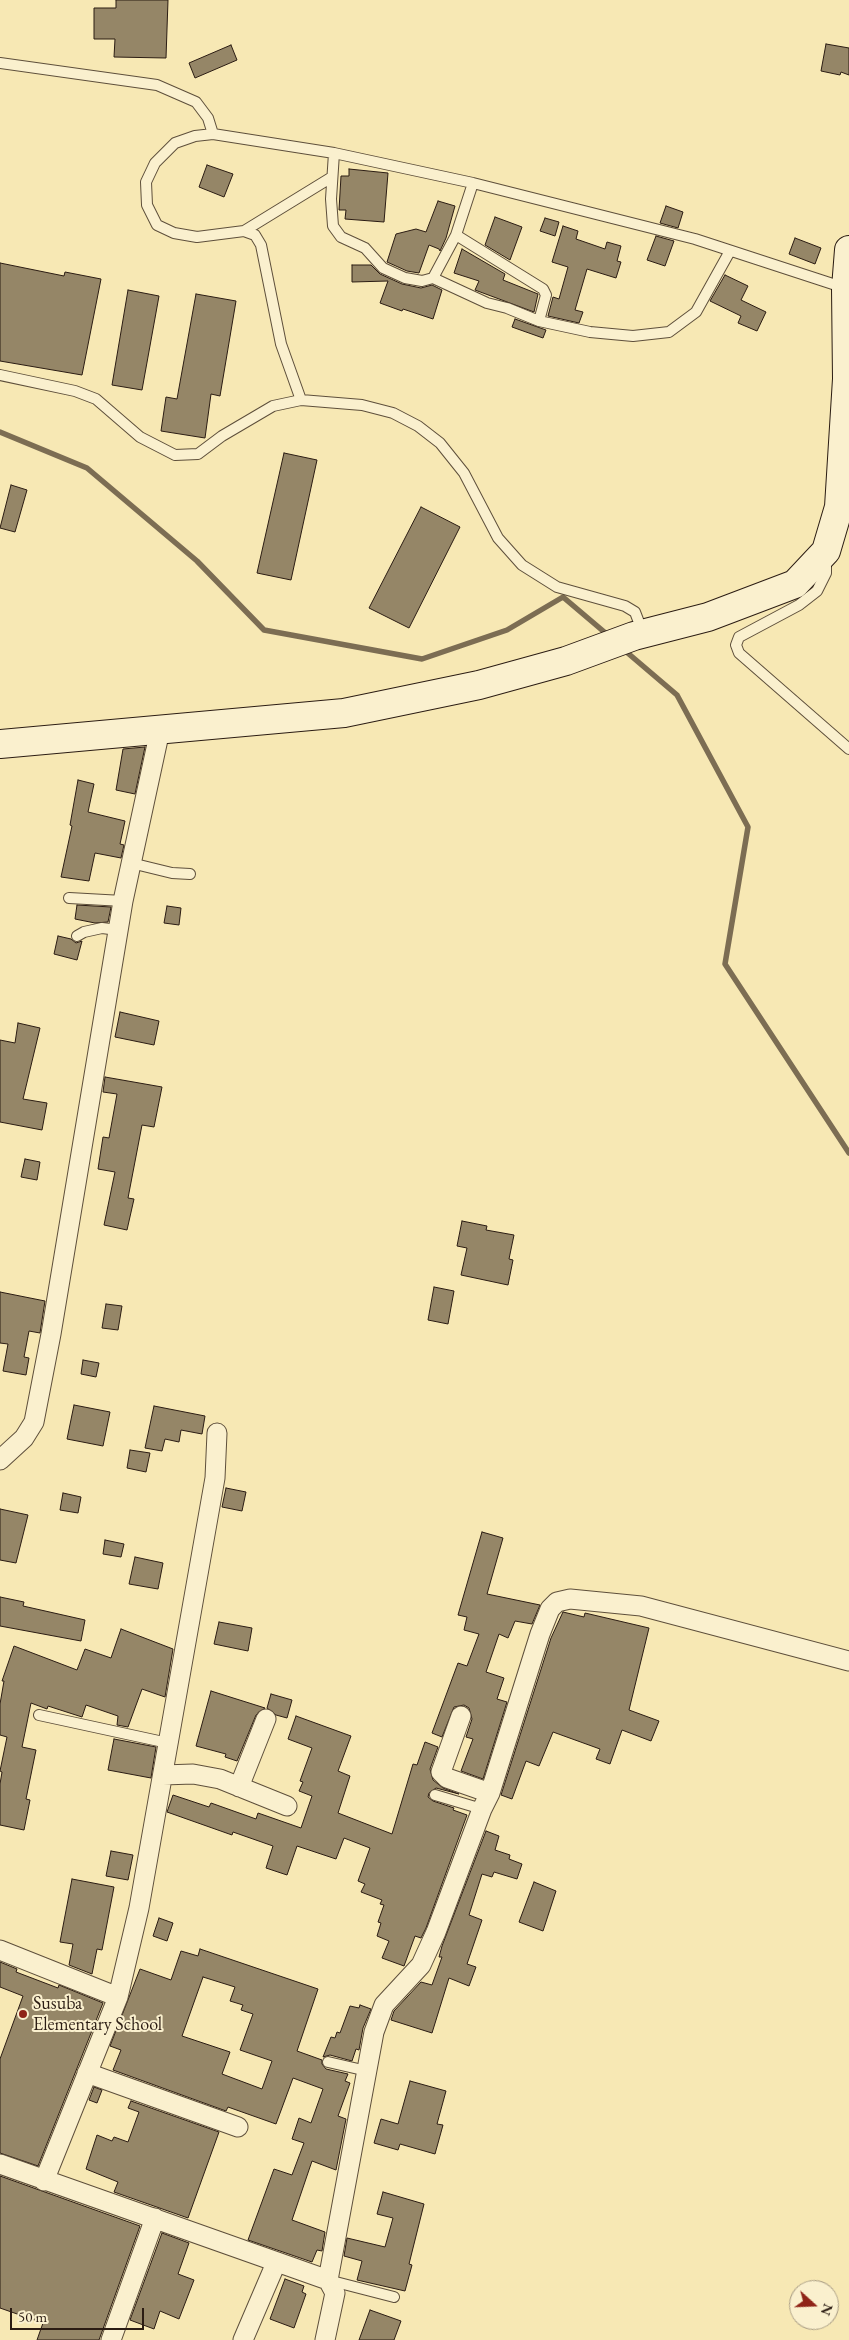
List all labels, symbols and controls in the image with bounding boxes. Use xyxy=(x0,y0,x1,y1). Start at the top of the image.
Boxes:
place label: Susuba Elementary School xyxy=(33,1993,162,2036)
marker: Susuba Elementary School xyxy=(17,2008,29,2020)
north arrow xyxy=(789,2280,839,2330)
scale bar xyxy=(12,2298,146,2330)
text: N xyxy=(817,2301,838,2318)
text: 50 m xyxy=(18,2307,47,2326)

